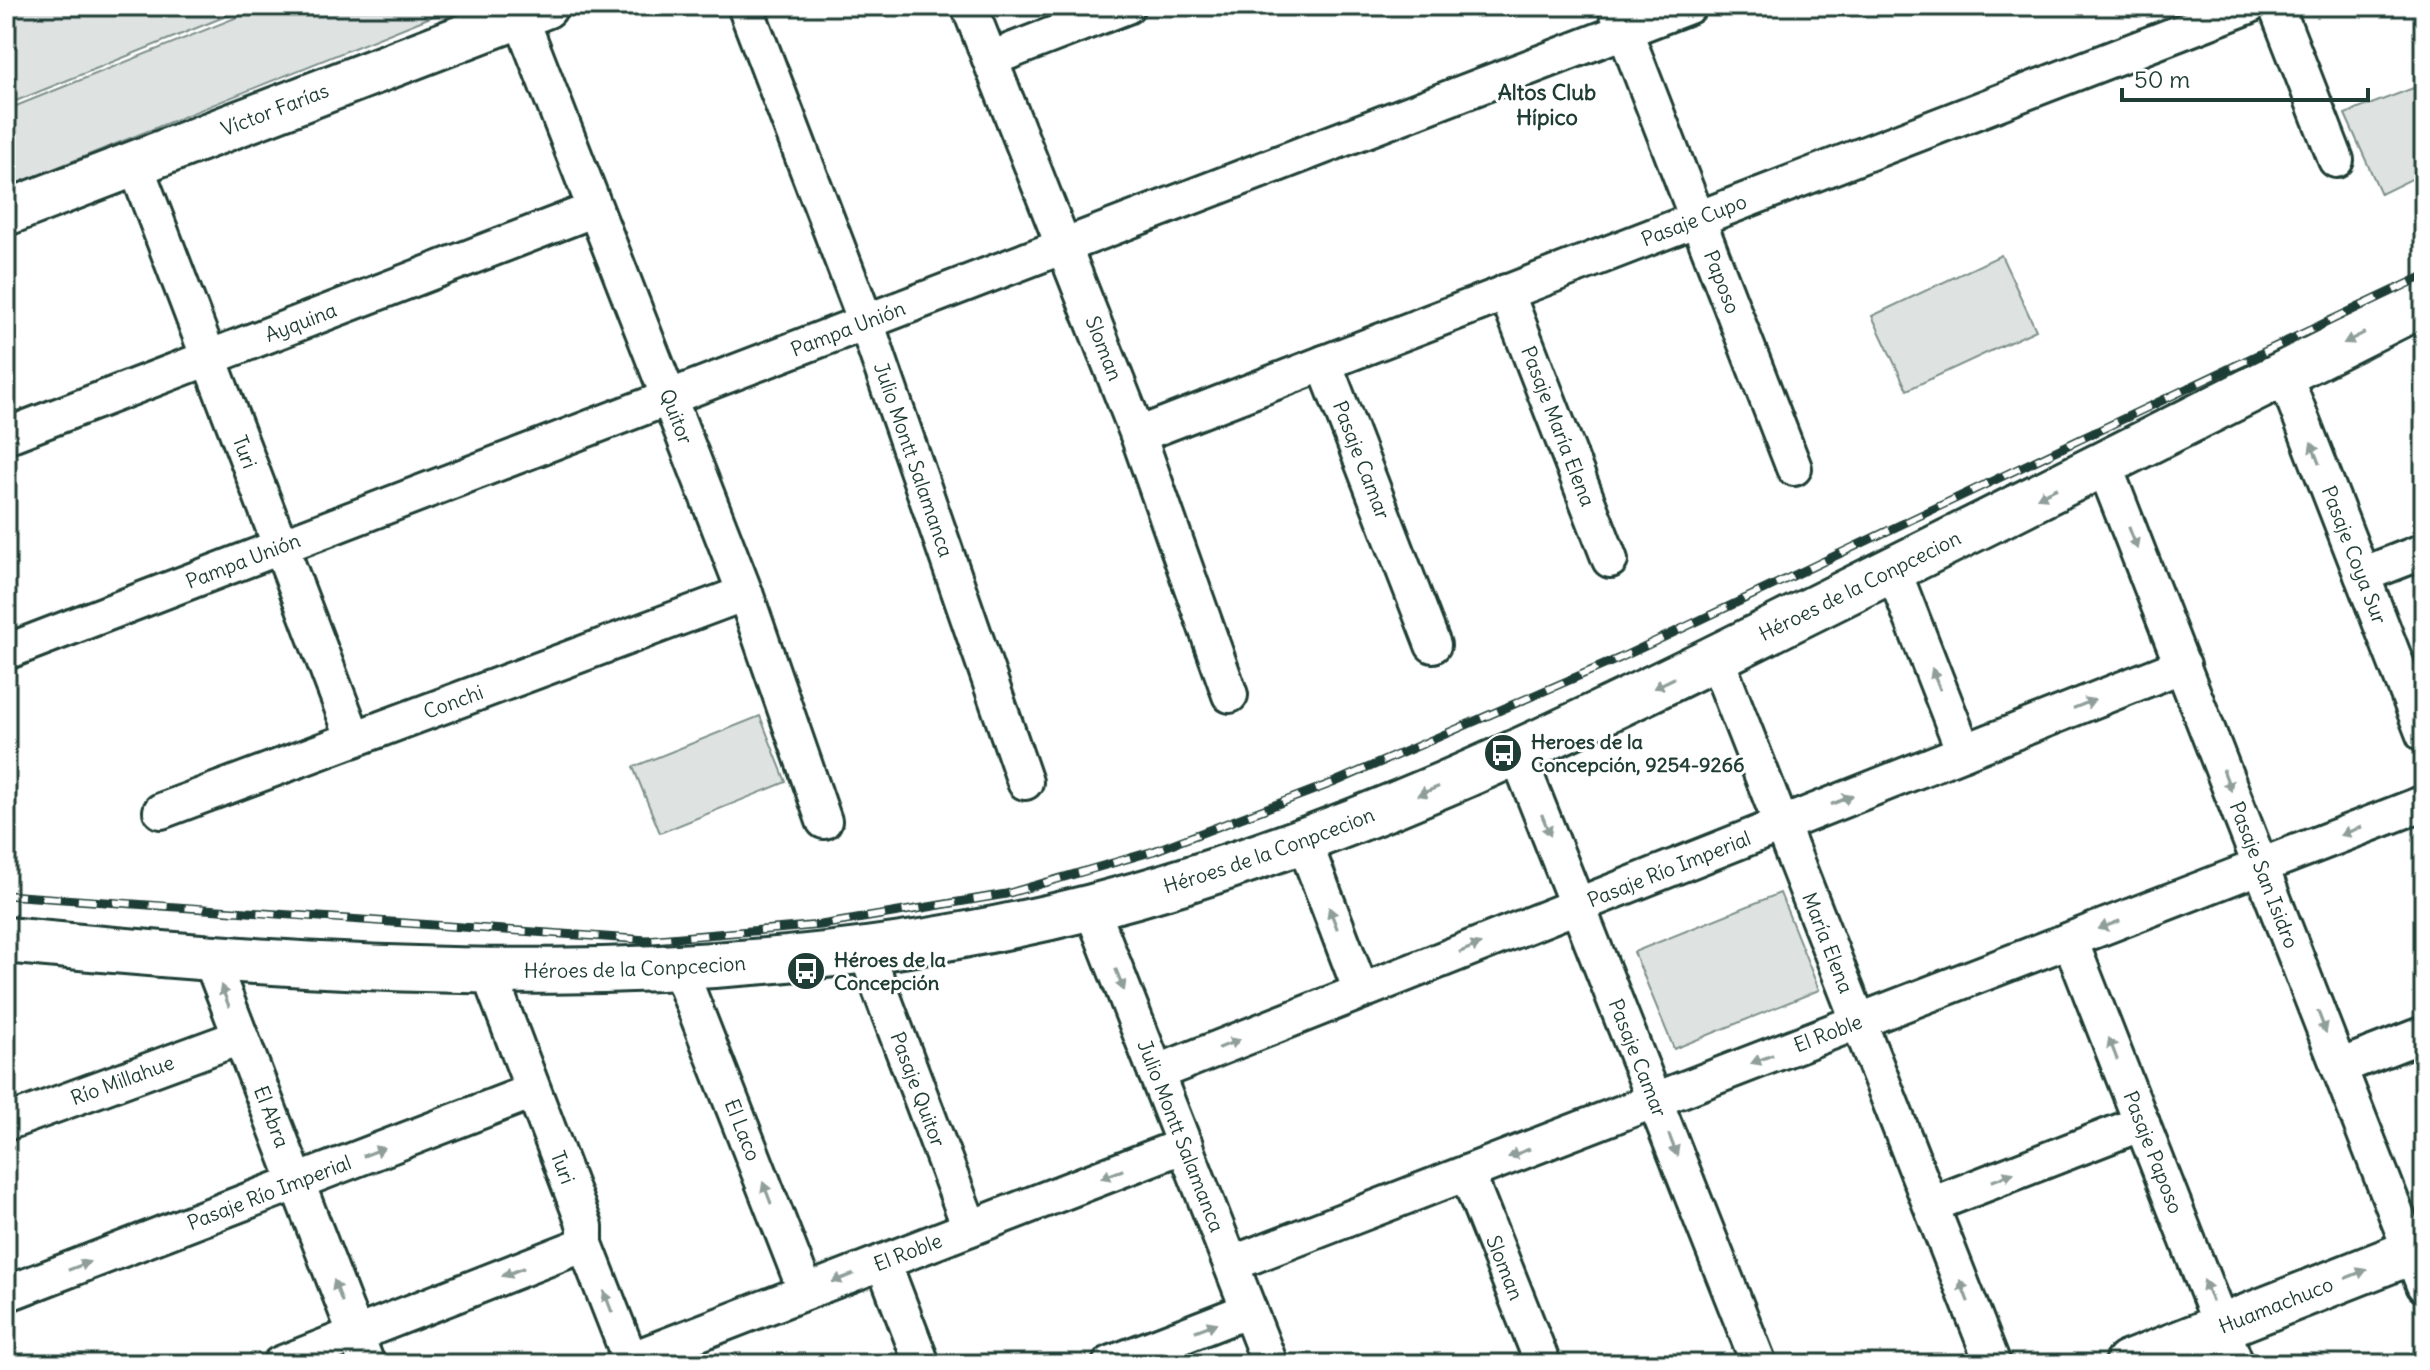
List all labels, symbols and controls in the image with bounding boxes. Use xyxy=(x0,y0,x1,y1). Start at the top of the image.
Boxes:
scale bar xyxy=(2122,52,2368,102)
text: 50 m xyxy=(2134,64,2190,94)
street label: Víctor Farías xyxy=(217,77,332,141)
district label: Altos Club Hípico xyxy=(1498,78,1596,131)
street label: Pasaje Cupo xyxy=(1638,188,1750,251)
street label: Paposo xyxy=(1699,247,1746,317)
street label: Pampa Unión xyxy=(787,295,909,362)
street label: Ayquina xyxy=(261,297,340,347)
street label: Sloman xyxy=(1080,312,1128,384)
one-way arrow xyxy=(2343,331,2366,345)
street label: Pasaje María Elena xyxy=(1516,342,1601,510)
street label: Julio Montt Salamanca xyxy=(869,359,959,560)
street label: Quitor xyxy=(655,385,699,448)
street label: Pasaje Camar xyxy=(1328,397,1396,523)
street label: Turi xyxy=(227,432,263,472)
one-way arrow xyxy=(2308,441,2321,465)
street label: Pasaje Coya Sur xyxy=(2317,482,2393,627)
one-way arrow xyxy=(2036,486,2059,500)
street label: Héroes de la Conpcecion xyxy=(1754,525,1965,646)
one-way arrow xyxy=(2127,526,2140,550)
street label: Pampa Unión xyxy=(182,527,304,594)
one-way arrow xyxy=(1929,667,1942,691)
one-way arrow xyxy=(1652,676,1675,690)
street label: Conchi xyxy=(420,679,487,724)
one-way arrow xyxy=(2072,698,2096,711)
place label: Heroes de la Concepción, 9254-9266 xyxy=(1531,729,1745,777)
bus stop icon: Heroes de la Concepción, 9254-9266 xyxy=(1482,732,1524,774)
one-way arrow xyxy=(2221,768,2234,792)
one-way arrow xyxy=(1416,785,1440,798)
one-way arrow xyxy=(1830,794,1854,807)
street label: Pasaje San Isidro xyxy=(2224,798,2304,952)
street label: Héroes de la Conpcecion xyxy=(1160,801,1378,898)
one-way arrow xyxy=(1540,813,1553,837)
street label: Pasaje Río Imperial xyxy=(1584,825,1754,912)
one-way arrow xyxy=(2339,825,2363,838)
street label: María Elena xyxy=(1797,889,1859,997)
one-way arrow xyxy=(1326,906,1339,930)
one-way arrow xyxy=(2097,919,2121,932)
one-way arrow xyxy=(1458,941,1482,954)
place label: Héroes de la Concepción xyxy=(834,947,947,995)
street label: Héroes de la Conpcecion xyxy=(524,950,747,983)
bus stop icon: Héroes de la Concepción xyxy=(785,950,827,992)
one-way arrow xyxy=(1114,968,1127,992)
one-way arrow xyxy=(218,984,231,1008)
street label: Pasaje Camar xyxy=(1604,995,1673,1121)
street label: El Roble xyxy=(1790,1008,1865,1057)
one-way arrow xyxy=(2315,1010,2328,1034)
street label: Pasaje Quitor xyxy=(885,1028,951,1150)
street label: Julio Montt Salamanca xyxy=(1132,1036,1230,1236)
one-way arrow xyxy=(1217,1037,1241,1050)
one-way arrow xyxy=(2106,1037,2119,1061)
street label: Río Millahue xyxy=(67,1049,177,1110)
one-way arrow xyxy=(1750,1053,1774,1066)
street label: El Abra xyxy=(249,1082,295,1151)
street label: Pasaje Paposo xyxy=(2118,1087,2189,1217)
street label: El Laco xyxy=(720,1095,766,1164)
one-way arrow xyxy=(1667,1133,1680,1157)
one-way arrow xyxy=(362,1145,386,1158)
street label: Turi xyxy=(546,1147,581,1187)
one-way arrow xyxy=(1507,1147,1531,1160)
street label: Pasaje Río Imperial xyxy=(183,1149,354,1235)
one-way arrow xyxy=(1100,1168,1124,1181)
one-way arrow xyxy=(1991,1170,2015,1183)
one-way arrow xyxy=(760,1181,773,1205)
street label: El Roble xyxy=(870,1227,945,1276)
street label: Sloman xyxy=(1481,1232,1529,1304)
one-way arrow xyxy=(67,1259,91,1272)
one-way arrow xyxy=(501,1266,525,1279)
one-way arrow xyxy=(2344,1267,2368,1280)
street label: Huamachuco xyxy=(2215,1271,2336,1339)
one-way arrow xyxy=(831,1272,855,1285)
one-way arrow xyxy=(332,1279,345,1303)
one-way arrow xyxy=(1957,1279,1970,1303)
one-way arrow xyxy=(2201,1279,2214,1303)
one-way arrow xyxy=(601,1290,614,1314)
one-way arrow xyxy=(1194,1320,1218,1333)

